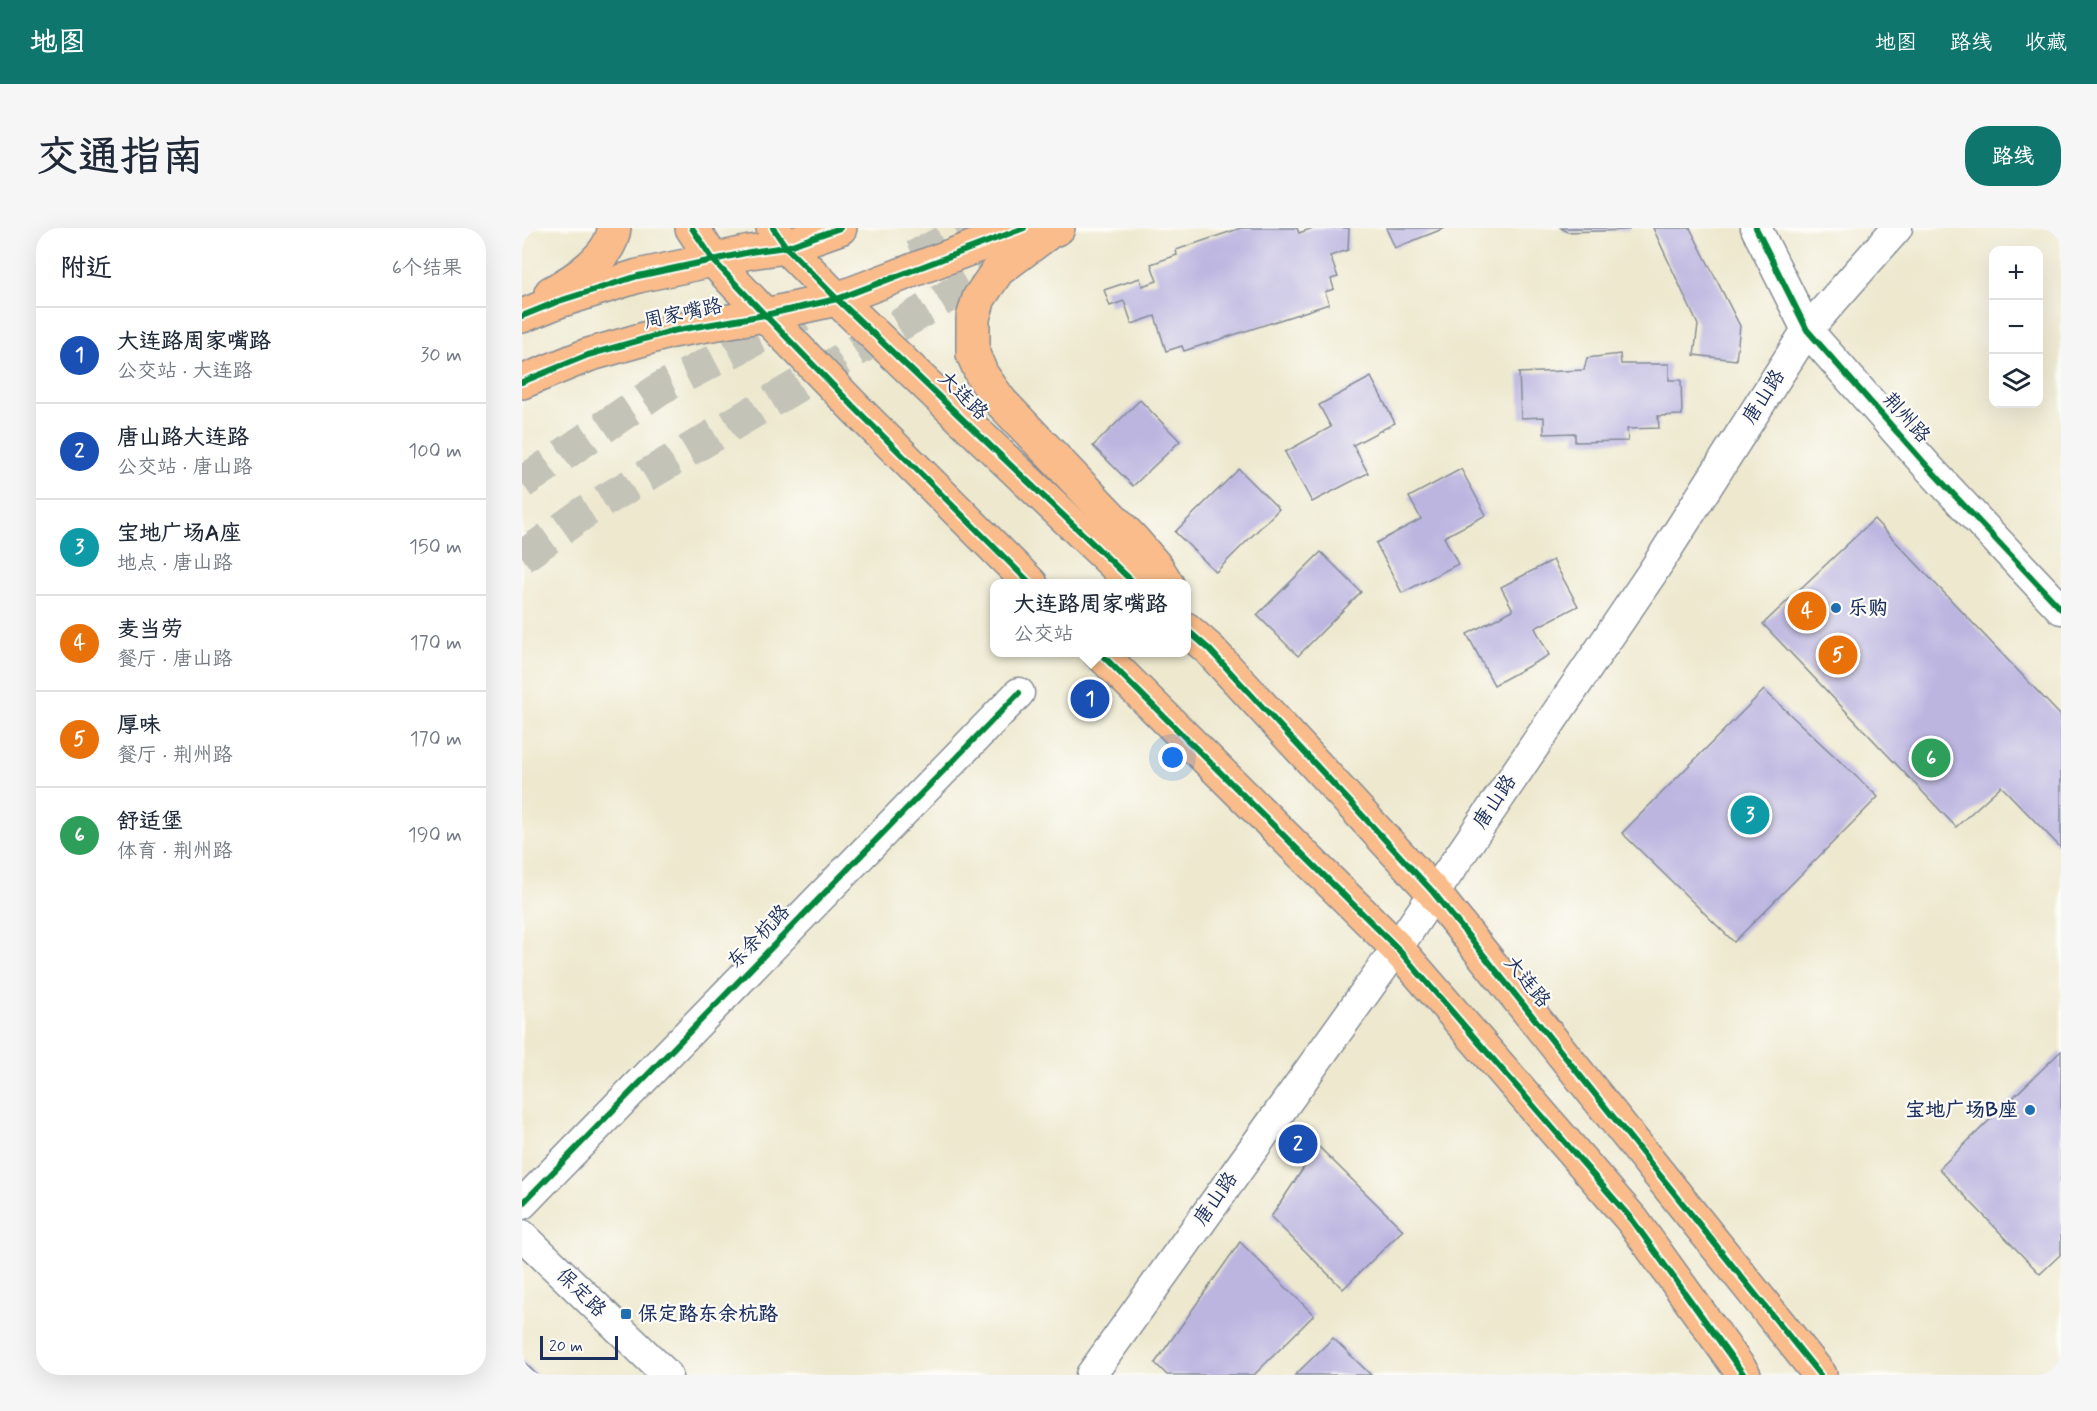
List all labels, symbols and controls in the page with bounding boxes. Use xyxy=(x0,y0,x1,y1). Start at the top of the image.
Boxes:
text: 地图 xyxy=(30,25,86,62)
text: 地图 xyxy=(1875,29,1917,57)
text: 路线 xyxy=(1950,29,1992,57)
text: 收藏 xyxy=(2025,29,2067,57)
button: 路线 xyxy=(1965,126,2061,186)
text: 交通指南 xyxy=(36,131,204,186)
map controls xyxy=(1989,246,2043,408)
button: + xyxy=(1989,246,2043,300)
text: 附近 xyxy=(60,252,112,286)
text: 6个结果 xyxy=(392,255,462,282)
street label: 周家嘴路 xyxy=(641,292,726,336)
button: − xyxy=(1989,300,2043,354)
text: 大连路周家嘴路 xyxy=(117,328,271,356)
text: 1 xyxy=(75,342,84,369)
text: 30 m xyxy=(420,342,462,369)
button: layers xyxy=(1989,354,2043,408)
text: 公交站 · 大连路 xyxy=(117,358,252,385)
street label: 唐山路 xyxy=(1736,364,1792,430)
street label: 大连路 xyxy=(932,365,995,427)
street label: 荆州路 xyxy=(1876,387,1937,450)
text: 唐山路大连路 xyxy=(117,424,249,452)
text: 2 xyxy=(75,438,84,465)
text: 100 m xyxy=(408,438,462,465)
text: 公交站 · 唐山路 xyxy=(117,454,252,481)
text: 宝地广场A座 xyxy=(117,520,241,548)
text: 3 xyxy=(75,534,84,561)
text: 150 m xyxy=(409,534,462,561)
text: 地点 · 唐山路 xyxy=(117,550,232,577)
popup xyxy=(990,579,1191,657)
pin: 4 xyxy=(1788,588,1826,634)
text: 大连路周家嘴路 xyxy=(1013,591,1168,619)
place label: 乐购 xyxy=(1848,595,1888,622)
marker: 乐购 xyxy=(1829,601,1843,615)
text: 麦当劳 xyxy=(117,616,183,644)
text: 公交站 xyxy=(1013,621,1073,648)
text: 4 xyxy=(74,630,85,657)
text: 170 m xyxy=(410,630,462,657)
pin: 5 xyxy=(1818,632,1858,678)
text: 餐厅 · 唐山路 xyxy=(117,646,232,673)
pin: 1 xyxy=(1070,676,1110,722)
text: 厚味 xyxy=(117,712,161,740)
text: 5 xyxy=(74,726,86,753)
text: 170 m xyxy=(410,726,462,753)
pin: 6 xyxy=(1912,736,1950,780)
text: 餐厅 · 荆州路 xyxy=(117,742,232,769)
your location xyxy=(1158,743,1187,772)
street label: 唐山路 xyxy=(1467,769,1524,834)
pin: 3 xyxy=(1730,792,1770,838)
text: 舒适堡 xyxy=(117,808,183,836)
text: 6 xyxy=(74,822,85,849)
text: 190 m xyxy=(408,822,462,849)
text: 体育 · 荆州路 xyxy=(117,838,232,865)
street label: 东余杭路 xyxy=(722,898,797,975)
street label: 大连路 xyxy=(1498,950,1557,1015)
place label: 宝地广场B座 xyxy=(1905,1097,2018,1124)
marker: 宝地广场B座 xyxy=(2023,1103,2037,1117)
pin: 2 xyxy=(1278,1122,1318,1166)
street label: 唐山路 xyxy=(1188,1166,1245,1231)
street label: 保定路 xyxy=(550,1262,613,1324)
place label: 保定路东余杭路 xyxy=(638,1301,778,1328)
marker: 保定路东余杭路 xyxy=(619,1307,633,1321)
scale bar xyxy=(540,1333,618,1360)
text: 20 m xyxy=(549,1336,583,1357)

